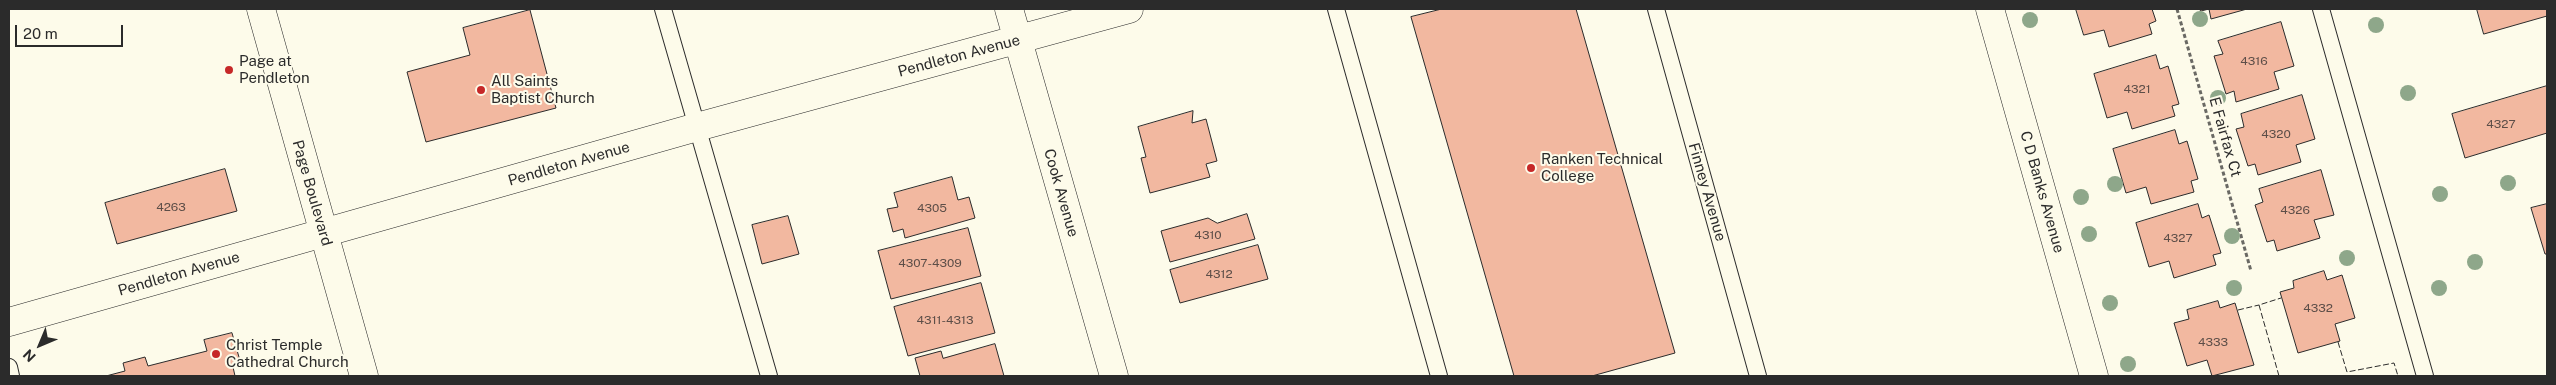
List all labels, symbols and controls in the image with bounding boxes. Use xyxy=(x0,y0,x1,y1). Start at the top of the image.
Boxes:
scale bar xyxy=(18,15,125,47)
text: 20 m xyxy=(23,25,58,42)
street label: Pendleton Avenue xyxy=(896,31,1022,81)
place label: Page at Pendleton xyxy=(239,52,310,87)
house number: 4316 xyxy=(2240,54,2268,68)
marker: Page at Pendleton xyxy=(223,64,235,76)
place label: All Saints Baptist Church xyxy=(491,72,595,107)
house number: 4321 xyxy=(2123,82,2151,96)
marker: All Saints Baptist Church xyxy=(475,84,487,96)
street label: E Fairfax Ct xyxy=(2205,95,2245,179)
house number: 4327 xyxy=(2486,117,2516,131)
house number: 4320 xyxy=(2261,127,2291,141)
street label: C D Banks Avenue xyxy=(2016,129,2068,255)
street label: Page Boulevard xyxy=(288,138,336,248)
street label: Pendleton Avenue xyxy=(506,138,632,190)
street label: Finney Avenue xyxy=(1684,141,1730,243)
street label: Cook Avenue xyxy=(1040,147,1082,239)
place label: Ranken Technical College xyxy=(1541,150,1663,185)
marker: Ranken Technical College xyxy=(1525,162,1537,174)
house number: 4263 xyxy=(156,200,186,214)
house number: 4305 xyxy=(917,201,947,215)
house number: 4326 xyxy=(2280,203,2310,217)
house number: 4310 xyxy=(1194,228,1222,242)
house number: 4327 xyxy=(2163,231,2193,245)
street label: Pendleton Avenue xyxy=(116,248,242,300)
house number: 4307-4309 xyxy=(898,256,962,270)
house number: 4312 xyxy=(1205,267,1233,281)
house number: 4332 xyxy=(2303,301,2333,315)
house number: 4311-4313 xyxy=(917,313,973,327)
north arrow xyxy=(15,320,65,370)
house number: 4333 xyxy=(2198,335,2228,349)
place label: Christ Temple Cathedral Church xyxy=(226,336,349,371)
text: N xyxy=(20,346,39,365)
marker: Christ Temple Cathedral Church xyxy=(210,348,222,360)

